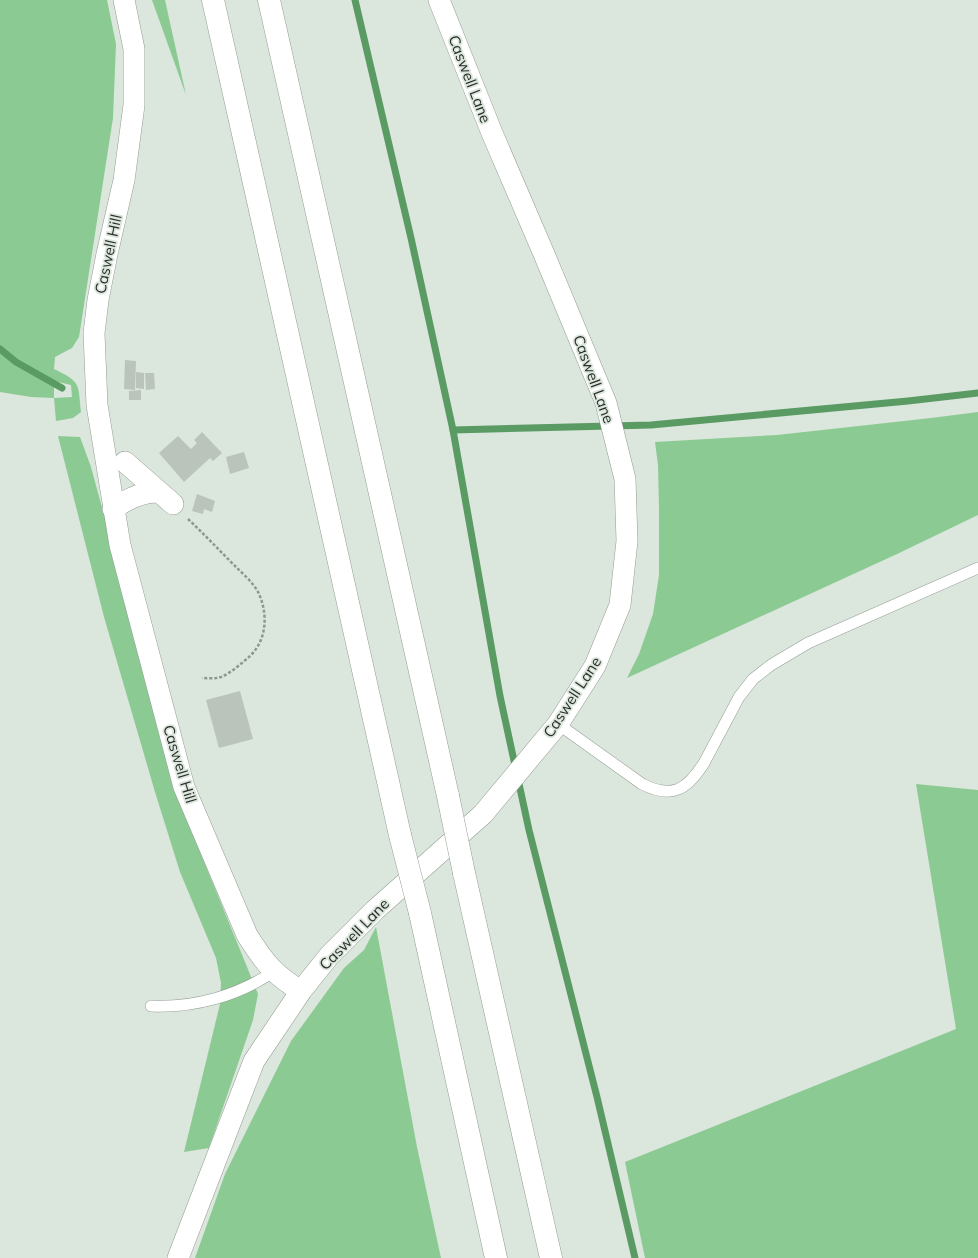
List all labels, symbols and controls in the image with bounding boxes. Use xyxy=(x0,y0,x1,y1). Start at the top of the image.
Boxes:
street label: Caswell Lane xyxy=(445,32,495,126)
street label: Caswell Hill xyxy=(90,213,126,295)
street label: Caswell Lane xyxy=(569,332,619,426)
street label: Caswell Lane xyxy=(539,653,605,741)
street label: Caswell Hill xyxy=(159,723,201,805)
street label: Caswell Lane xyxy=(315,894,393,974)

